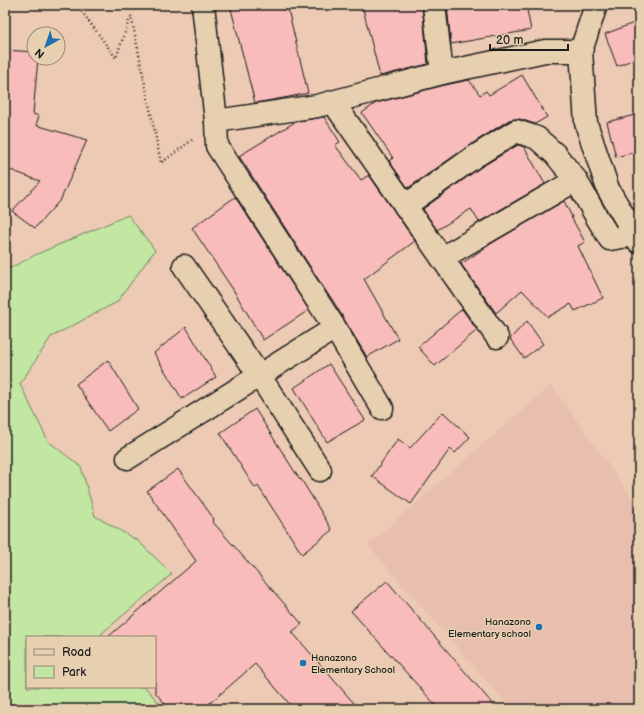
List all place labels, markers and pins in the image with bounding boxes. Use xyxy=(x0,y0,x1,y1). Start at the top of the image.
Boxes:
place label: Hanazono Elementary school xyxy=(448,616,531,640)
marker: Hanazono Elementary school xyxy=(534,622,544,632)
place label: Hanazono Elementary School xyxy=(311,652,395,676)
marker: Hanazono Elementary School xyxy=(298,658,308,668)

